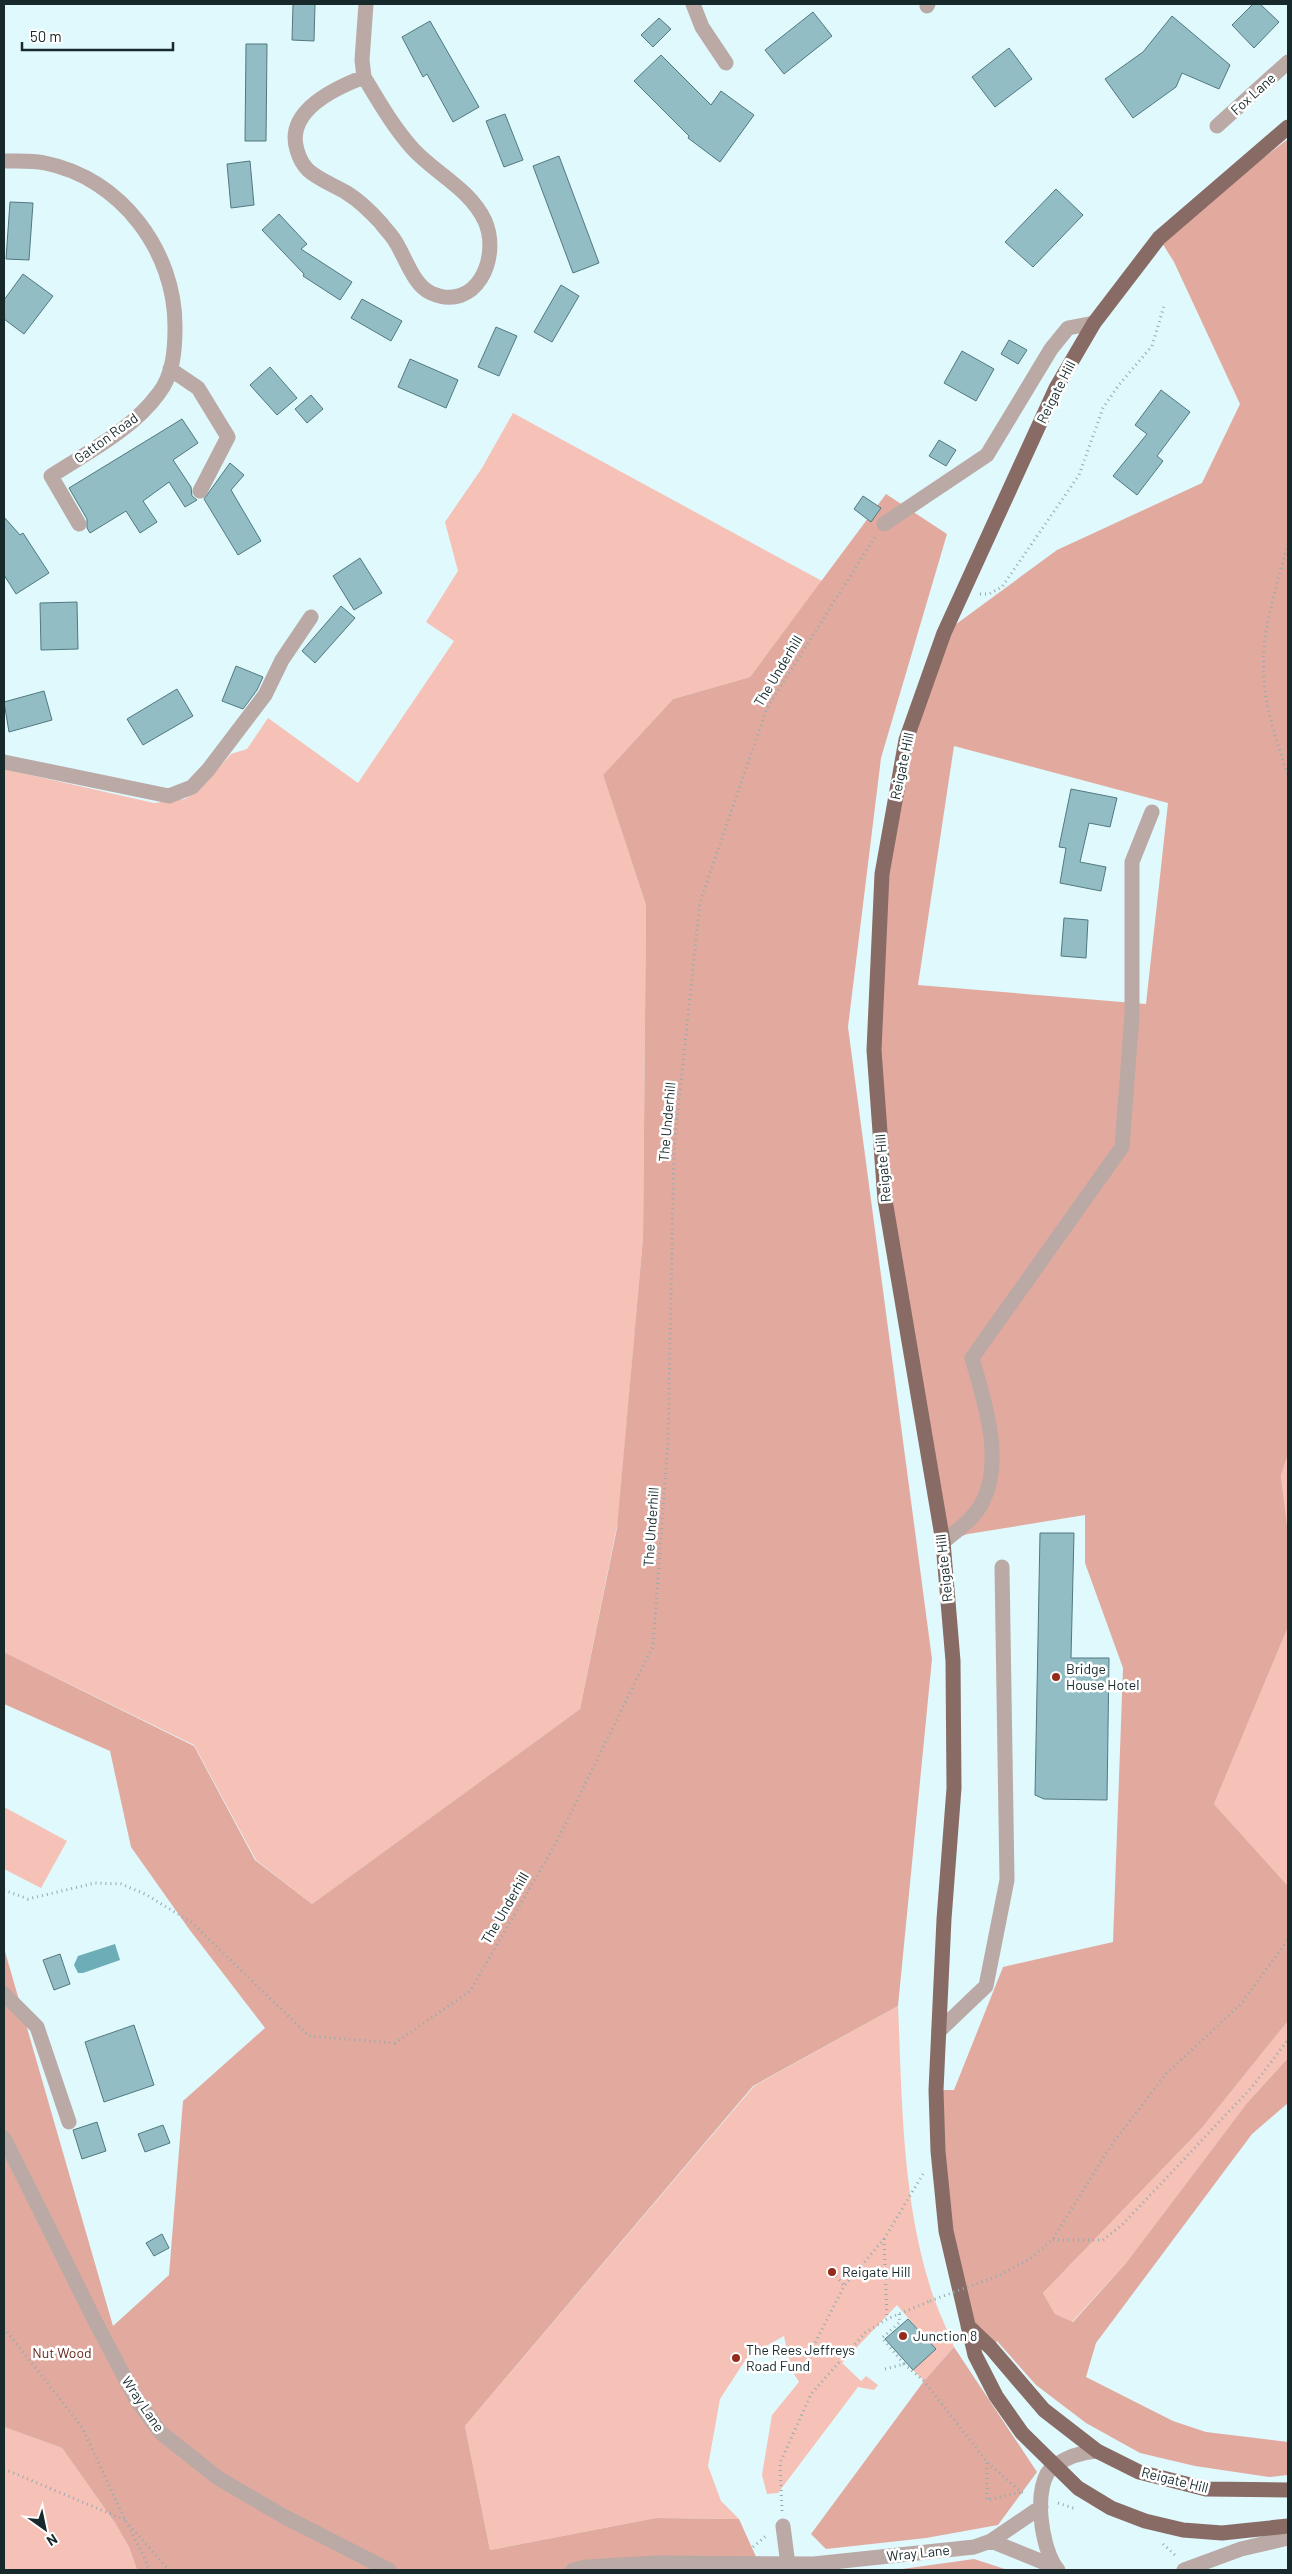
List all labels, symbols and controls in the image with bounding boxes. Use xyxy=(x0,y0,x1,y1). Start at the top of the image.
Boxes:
scale bar xyxy=(22,20,174,52)
text: 50 m xyxy=(30,27,62,45)
street label: Fox Lane xyxy=(1227,69,1279,118)
street label: Reigate Hill xyxy=(1032,357,1079,426)
street label: Gatton Road xyxy=(71,409,141,466)
street label: The Underhill xyxy=(750,632,805,709)
street label: Reigate Hill xyxy=(886,731,917,801)
street label: The Underhill xyxy=(655,1081,678,1163)
street label: Reigate Hill xyxy=(871,1133,894,1203)
street label: The Underhill xyxy=(639,1486,662,1567)
street label: Reigate Hill xyxy=(931,1533,956,1603)
place label: Bridge House Hotel xyxy=(1066,1660,1140,1693)
marker: Bridge House Hotel xyxy=(1050,1671,1062,1683)
street label: The Underhill xyxy=(477,1869,532,1947)
place label: Reigate Hill xyxy=(842,2263,910,2280)
marker: Reigate Hill xyxy=(826,2266,838,2278)
place label: Junction 8 xyxy=(913,2327,977,2344)
marker: Junction 8 xyxy=(897,2330,909,2342)
place label: The Rees Jeffreys Road Fund xyxy=(746,2341,855,2374)
park label: Nut Wood xyxy=(32,2344,92,2361)
marker: The Rees Jeffreys Road Fund xyxy=(730,2352,742,2364)
street label: Wray Lane xyxy=(119,2373,168,2435)
street label: Reigate Hill xyxy=(1140,2463,1210,2496)
north arrow xyxy=(20,2504,70,2554)
text: N xyxy=(44,2531,61,2550)
street label: Wray Lane xyxy=(885,2541,950,2564)

